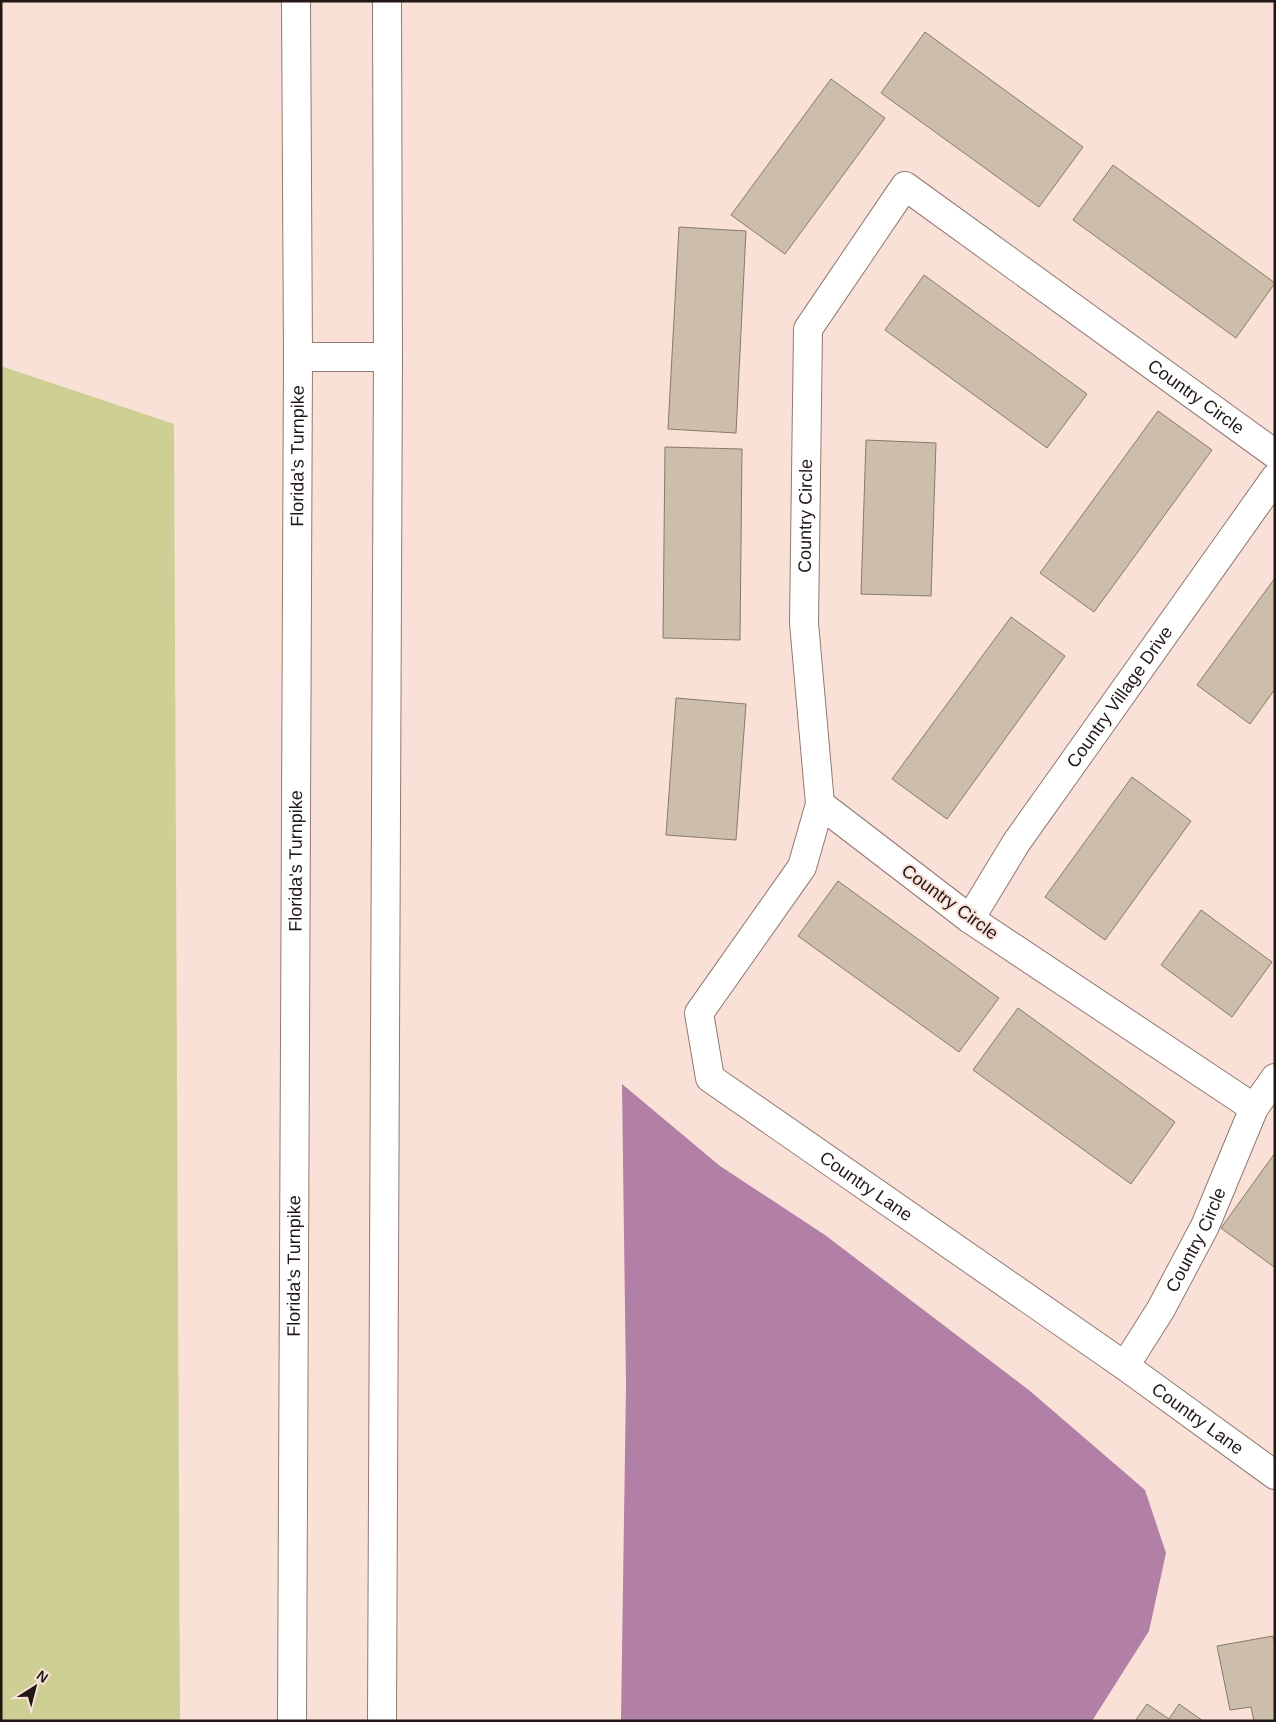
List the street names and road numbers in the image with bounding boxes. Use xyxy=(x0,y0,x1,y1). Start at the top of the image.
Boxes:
street label: Country Circle xyxy=(1144,355,1248,438)
street label: Florida's Turnpike xyxy=(287,385,308,527)
street label: Country Circle xyxy=(795,459,816,573)
street label: Country Village Drive xyxy=(1063,622,1177,772)
street label: Florida's Turnpike xyxy=(285,790,306,932)
street label: Country Circle xyxy=(898,860,1002,944)
street label: Country Lane xyxy=(816,1147,916,1225)
street label: Country Circle xyxy=(1162,1185,1230,1296)
street label: Florida's Turnpike xyxy=(284,1195,304,1337)
street label: Country Lane xyxy=(1148,1379,1247,1459)

